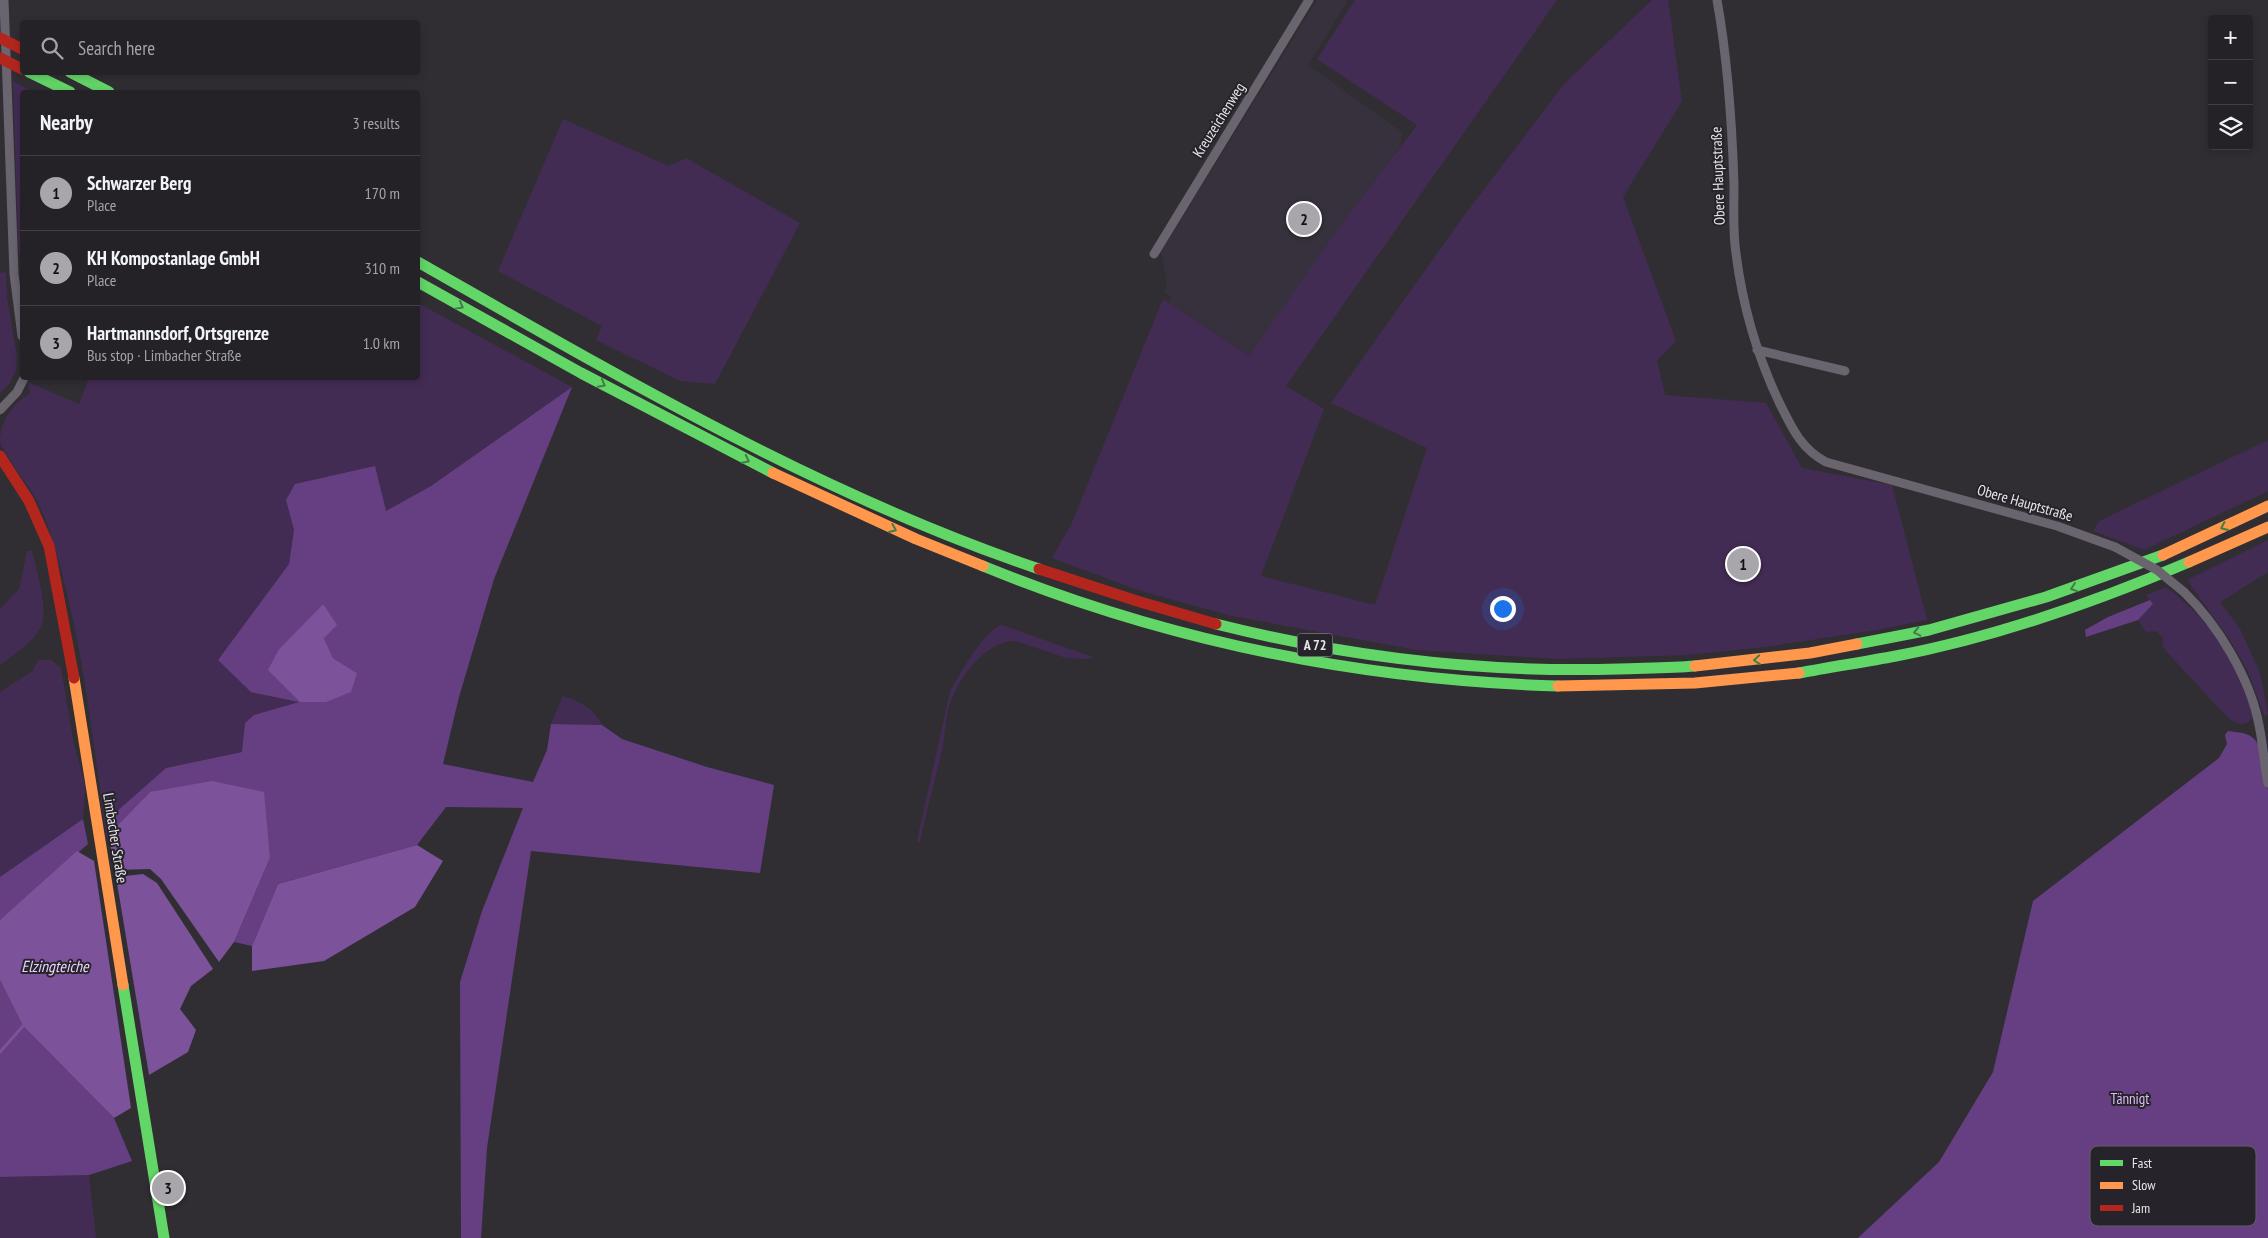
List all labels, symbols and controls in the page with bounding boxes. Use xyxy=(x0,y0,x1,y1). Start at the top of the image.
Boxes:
map controls xyxy=(2208,15,2253,150)
button: + xyxy=(2208,15,2253,60)
search box xyxy=(20,20,420,75)
icon: search xyxy=(38,34,66,62)
text: Search here xyxy=(78,36,155,60)
button: − xyxy=(2208,60,2253,105)
street label: Kreuzeichenweg xyxy=(1188,79,1249,161)
button: layers xyxy=(2208,105,2253,150)
text: Nearby xyxy=(40,109,93,136)
text: 3 results xyxy=(353,113,400,133)
street label: Obere Hauptstraße xyxy=(1706,126,1729,226)
text: Schwarzer Berg xyxy=(87,171,191,195)
text: 1 xyxy=(52,183,60,203)
text: 170 m xyxy=(365,183,400,203)
text: Place xyxy=(87,195,116,215)
pin: 2 xyxy=(1288,200,1320,238)
text: KH Kompostanlage GmbH xyxy=(87,246,260,270)
text: 2 xyxy=(52,258,60,278)
text: 310 m xyxy=(365,258,400,278)
text: Place xyxy=(87,270,116,290)
one-way arrow xyxy=(455,300,464,310)
text: Hartmannsdorf, Ortsgrenze xyxy=(87,321,269,345)
text: 3 xyxy=(52,333,60,353)
text: 1.0 km xyxy=(363,333,400,353)
text: Bus stop · Limbacher Straße xyxy=(87,345,241,365)
one-way arrow xyxy=(597,378,606,388)
one-way arrow xyxy=(741,454,750,464)
street label: Obere Hauptstraße xyxy=(1975,480,2075,525)
one-way arrow xyxy=(2220,520,2229,531)
one-way arrow xyxy=(888,523,897,534)
pin: 1 xyxy=(1727,545,1759,583)
one-way arrow xyxy=(2070,582,2078,592)
your location xyxy=(1490,596,1516,622)
one-way arrow xyxy=(1913,626,1922,637)
road number: A 72 xyxy=(1298,634,1332,656)
one-way arrow xyxy=(1753,654,1761,665)
street label: Limbacher Straße xyxy=(99,791,132,885)
water label: Elzingteiche xyxy=(21,956,90,976)
park label: Tännigt xyxy=(2111,1089,2149,1108)
legend xyxy=(2090,1146,2256,1226)
text: Fast xyxy=(2132,1154,2152,1172)
pin: 3 xyxy=(152,1169,184,1207)
text: Slow xyxy=(2132,1176,2156,1194)
text: Jam xyxy=(2131,1199,2150,1217)

